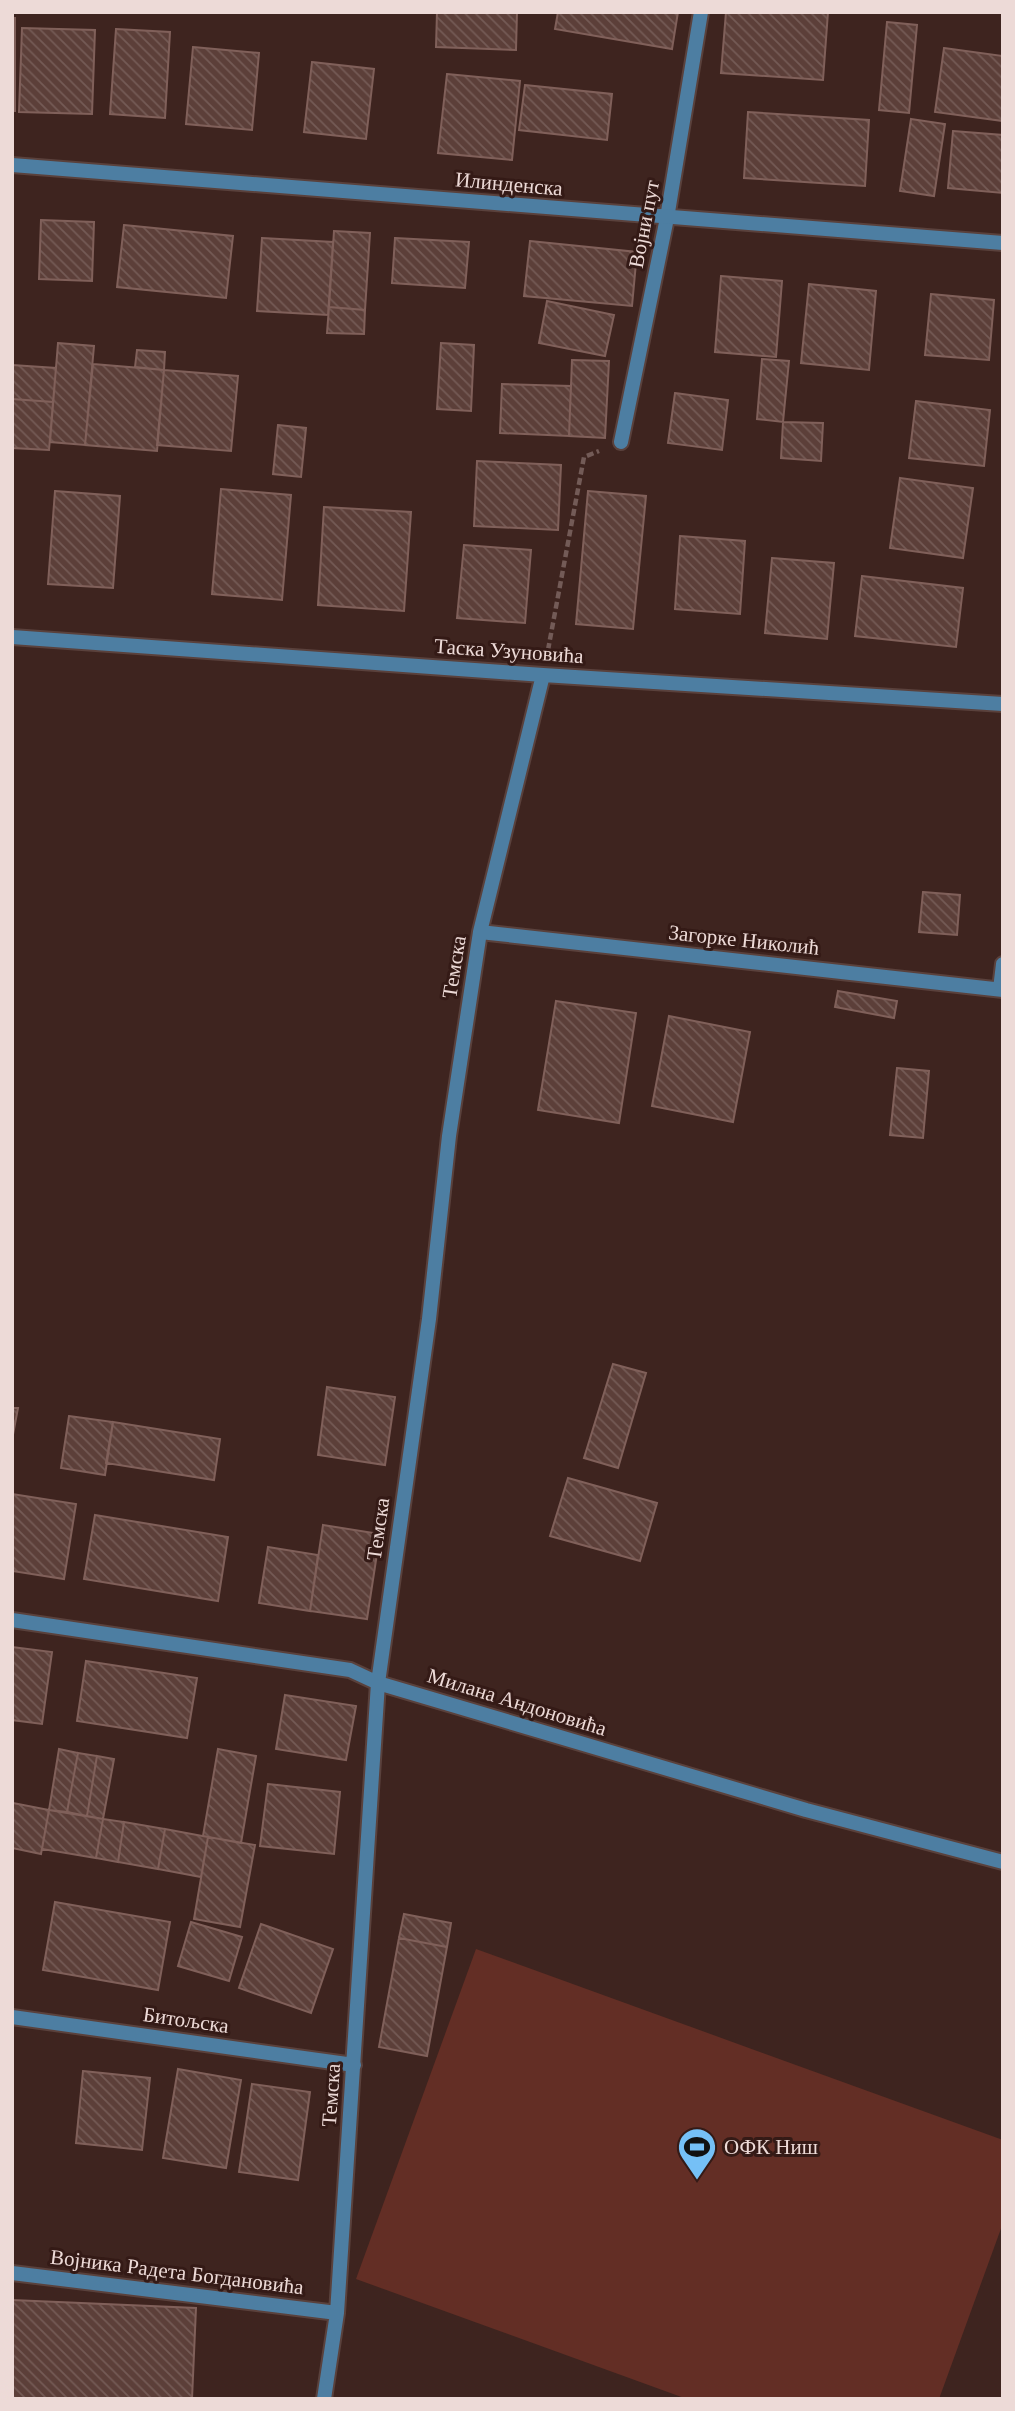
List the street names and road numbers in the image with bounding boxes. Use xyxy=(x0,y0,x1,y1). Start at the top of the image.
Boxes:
street label: Илинденска xyxy=(454,167,564,201)
street label: Војни пут xyxy=(624,178,664,270)
street label: Таска Узуновића xyxy=(434,634,585,668)
street label: Загорке Николић xyxy=(668,920,821,960)
street label: Темска xyxy=(437,933,471,1000)
street label: Темска xyxy=(362,1495,394,1562)
street label: Милана Андоновића xyxy=(425,1663,610,1741)
street label: Битољска xyxy=(142,2002,231,2038)
street label: Темска xyxy=(317,2062,345,2127)
street label: Војника Радета Богдановића xyxy=(49,2245,306,2300)

